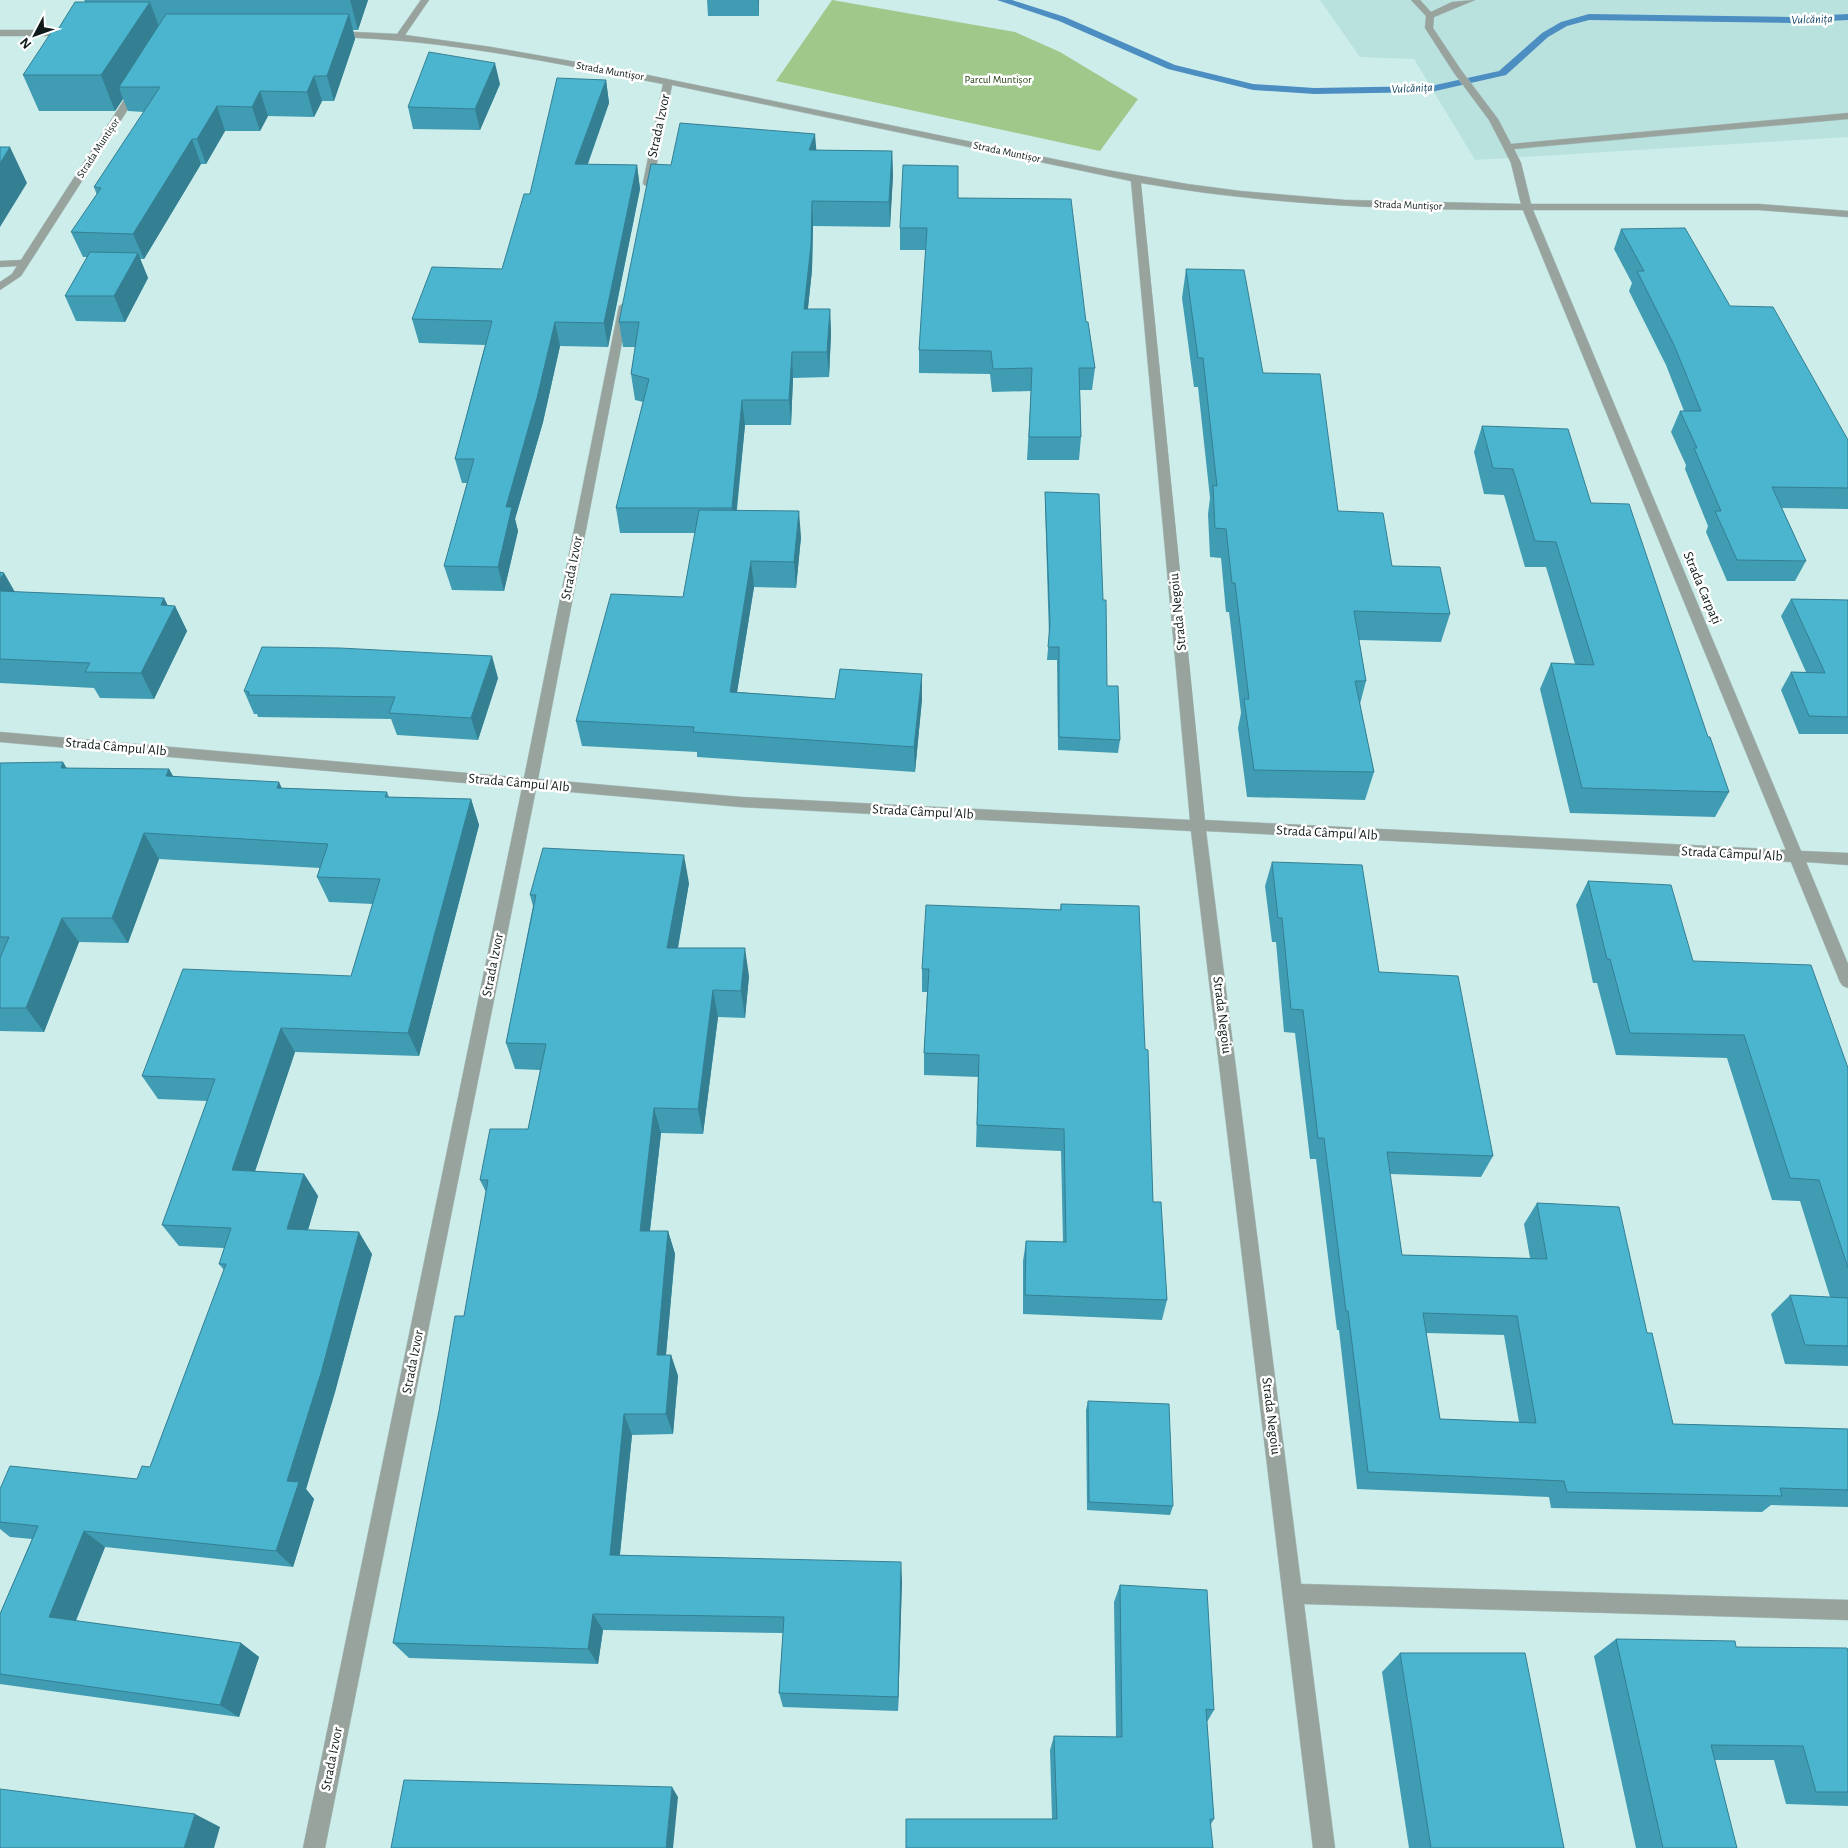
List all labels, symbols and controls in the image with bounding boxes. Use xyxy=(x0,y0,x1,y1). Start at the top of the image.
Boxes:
north arrow xyxy=(10,10,60,60)
water label: Vulcănița xyxy=(1791,12,1833,28)
text: N xyxy=(17,35,34,51)
street label: Strada Muntișor xyxy=(575,60,645,83)
park label: Parcul Muntișor xyxy=(964,74,1032,86)
water label: Vulcănița xyxy=(1391,81,1433,97)
street label: Strada Izvor xyxy=(645,93,673,159)
street label: Strada Muntișor xyxy=(75,116,122,180)
street label: Strada Muntișor xyxy=(972,139,1042,166)
street label: Strada Muntișor xyxy=(1374,198,1443,213)
street label: Strada Izvor xyxy=(559,535,585,601)
street label: Strada Carpați xyxy=(1679,550,1724,627)
street label: Strada Negoiu xyxy=(1167,573,1189,651)
street label: Strada Câmpul Alb xyxy=(65,736,167,758)
street label: Strada Câmpul Alb xyxy=(468,772,570,794)
street label: Strada Câmpul Alb xyxy=(872,802,974,822)
street label: Strada Câmpul Alb xyxy=(1276,823,1378,843)
street label: Strada Câmpul Alb xyxy=(1681,844,1783,864)
street label: Strada Izvor xyxy=(480,932,506,998)
street label: Strada Negoiu xyxy=(1210,976,1234,1054)
street label: Strada Izvor xyxy=(400,1329,426,1395)
street label: Strada Negoiu xyxy=(1259,1377,1283,1455)
street label: Strada Izvor xyxy=(319,1726,345,1792)

